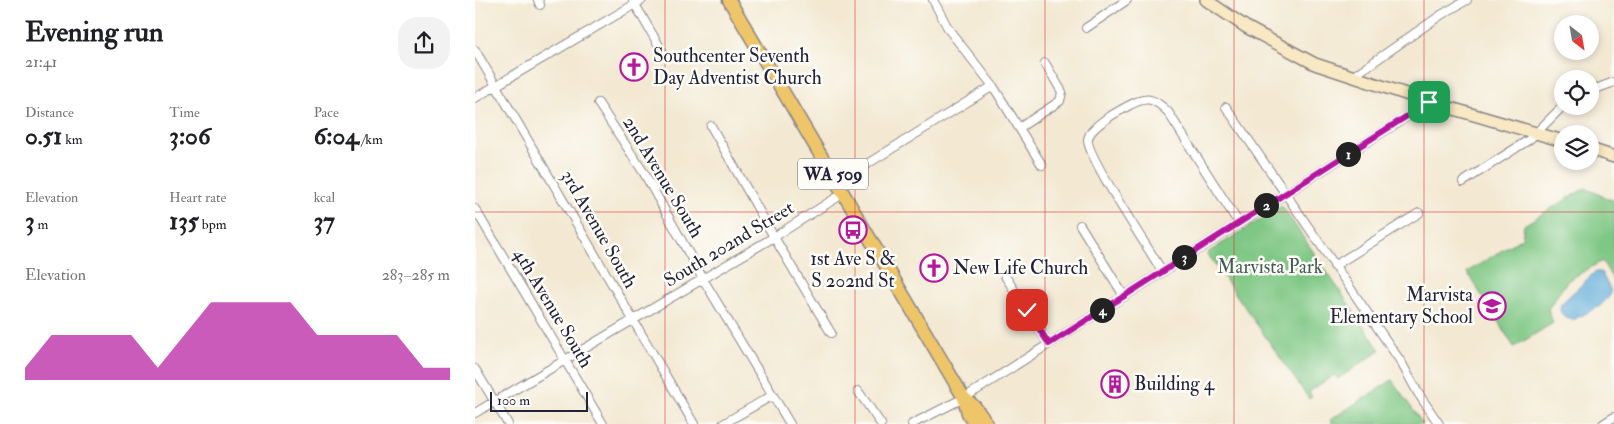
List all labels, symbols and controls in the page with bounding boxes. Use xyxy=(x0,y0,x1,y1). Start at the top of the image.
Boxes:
text: Evening run xyxy=(25,15,163,50)
north arrow xyxy=(1554,15,1599,60)
map controls xyxy=(1554,15,1599,170)
button: share xyxy=(398,17,450,69)
place label: Southcenter Seventh Day Adventist Church xyxy=(653,44,822,90)
text: 21:41 xyxy=(25,52,57,72)
church icon: Southcenter Seventh Day Adventist Church xyxy=(619,52,649,82)
button: locate xyxy=(1554,70,1599,115)
pin xyxy=(1408,81,1450,123)
icon: arrive xyxy=(1415,88,1443,116)
text: Distance xyxy=(25,104,74,121)
text: Time xyxy=(169,104,200,121)
text: Pace xyxy=(314,104,339,121)
street label: 2nd Avenue South xyxy=(617,112,709,242)
text: 0.51 xyxy=(25,121,62,152)
text: 3:06 xyxy=(169,121,211,152)
text: 6:04 xyxy=(314,121,359,152)
button: layers xyxy=(1554,125,1599,170)
text: km xyxy=(62,131,83,148)
text: /km xyxy=(359,131,383,148)
pin: 1 xyxy=(1335,142,1361,166)
text: 1 xyxy=(1346,146,1351,163)
road number: WA 509 xyxy=(798,158,868,190)
street label: 3rd Avenue South xyxy=(556,166,642,292)
text: Elevation xyxy=(25,189,78,206)
text: Heart rate xyxy=(169,189,226,206)
text: kcal xyxy=(314,189,335,206)
pin: 2 xyxy=(1253,192,1279,218)
street label: South 202nd Street xyxy=(660,196,798,292)
text: 2 xyxy=(1263,197,1270,214)
text: 3 xyxy=(25,206,35,237)
text: 135 xyxy=(169,206,199,237)
text: 37 xyxy=(314,206,335,237)
bus stop icon: 1st Ave S & S 202nd St xyxy=(838,215,868,245)
text: m xyxy=(35,216,48,233)
text: bpm xyxy=(199,216,227,233)
street label: 4th Avenue South xyxy=(508,244,598,372)
pin: 3 xyxy=(1171,244,1197,270)
place label: 1st Ave S & S 202nd St xyxy=(810,247,896,293)
text: 3 xyxy=(1182,249,1187,266)
church icon: New Life Church xyxy=(919,253,949,283)
park label: Marvista Park xyxy=(1217,255,1323,279)
place label: New Life Church xyxy=(953,256,1088,280)
text: Elevation xyxy=(25,265,86,285)
text: 283–285 m xyxy=(382,265,450,285)
place label: Marvista Elementary School xyxy=(1330,283,1473,329)
pin xyxy=(1006,289,1048,331)
school or university icon: Marvista Elementary School xyxy=(1477,291,1507,321)
icon: check xyxy=(1013,296,1041,324)
pin: 4 xyxy=(1089,298,1115,322)
text: 4 xyxy=(1099,302,1106,319)
building icon: Building 4 xyxy=(1100,369,1130,399)
place label: Building 4 xyxy=(1134,372,1215,396)
scale bar xyxy=(490,389,587,412)
text: 100 m xyxy=(497,392,530,409)

